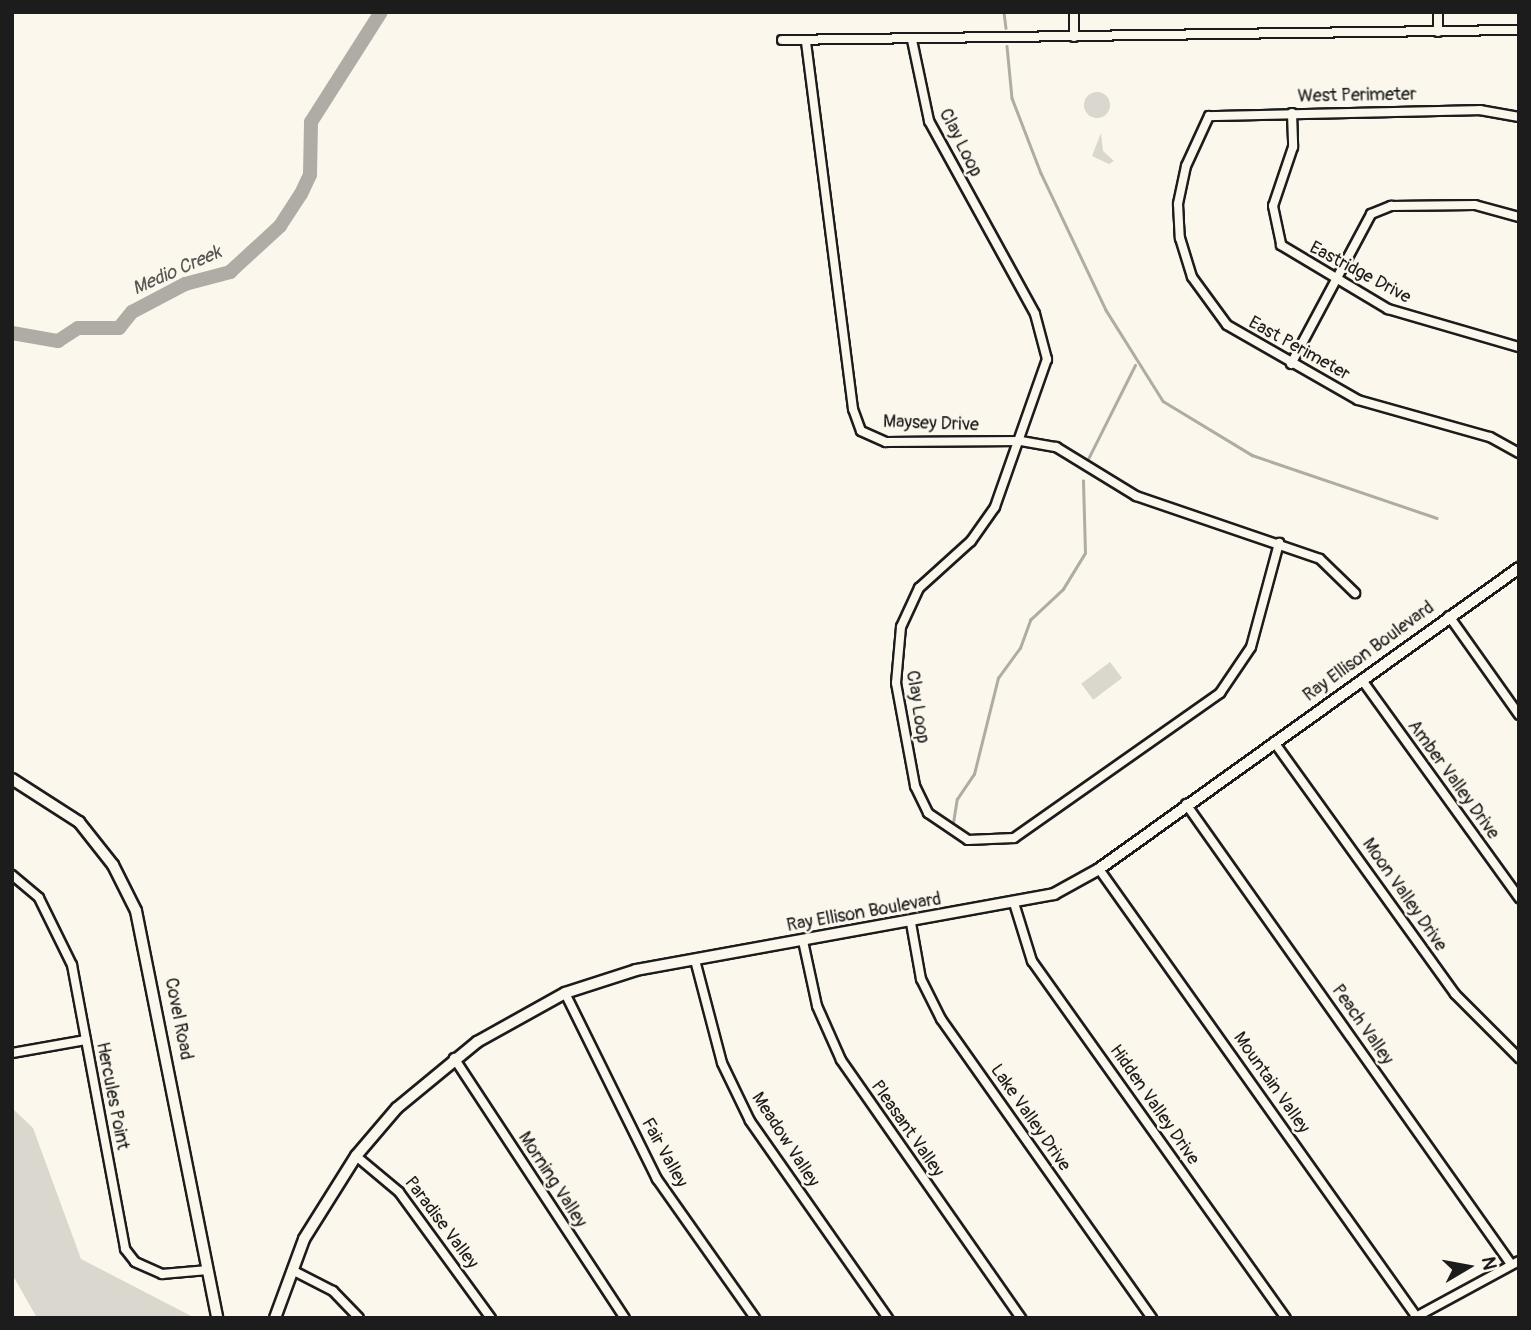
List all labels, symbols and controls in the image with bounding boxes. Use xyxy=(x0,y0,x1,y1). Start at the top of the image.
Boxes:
street label: West Perimeter xyxy=(1297,84,1417,108)
street label: Clay Loop xyxy=(934,105,986,181)
street label: Eastridge Drive xyxy=(1306,237,1414,309)
water label: Medio Creek xyxy=(129,241,225,301)
street label: East Perimeter xyxy=(1245,312,1353,386)
street label: Maysey Drive xyxy=(883,412,979,436)
street label: Ray Ellison Boulevard xyxy=(1299,597,1439,707)
street label: Clay Loop xyxy=(901,669,933,745)
street label: Amber Valley Drive xyxy=(1403,716,1503,844)
street label: Moon Valley Drive xyxy=(1357,834,1451,956)
street label: Ray Ellison Boulevard xyxy=(785,889,943,937)
street label: Covel Road xyxy=(159,976,197,1062)
street label: Peach Valley xyxy=(1326,981,1398,1069)
street label: Mountain Valley xyxy=(1228,1028,1314,1138)
street label: Hercules Point xyxy=(91,1040,133,1152)
street label: Hidden Valley Drive xyxy=(1105,1041,1203,1169)
street label: Lake Valley Drive xyxy=(985,1060,1075,1176)
street label: Pleasant Valley xyxy=(866,1077,948,1181)
street label: Meadow Valley xyxy=(746,1089,824,1191)
street label: Fair Valley xyxy=(636,1115,692,1191)
street label: Morning Valley xyxy=(513,1128,591,1232)
street label: Paradise Valley xyxy=(399,1173,483,1273)
north arrow xyxy=(1433,1232,1503,1302)
text: N xyxy=(1476,1255,1502,1272)

